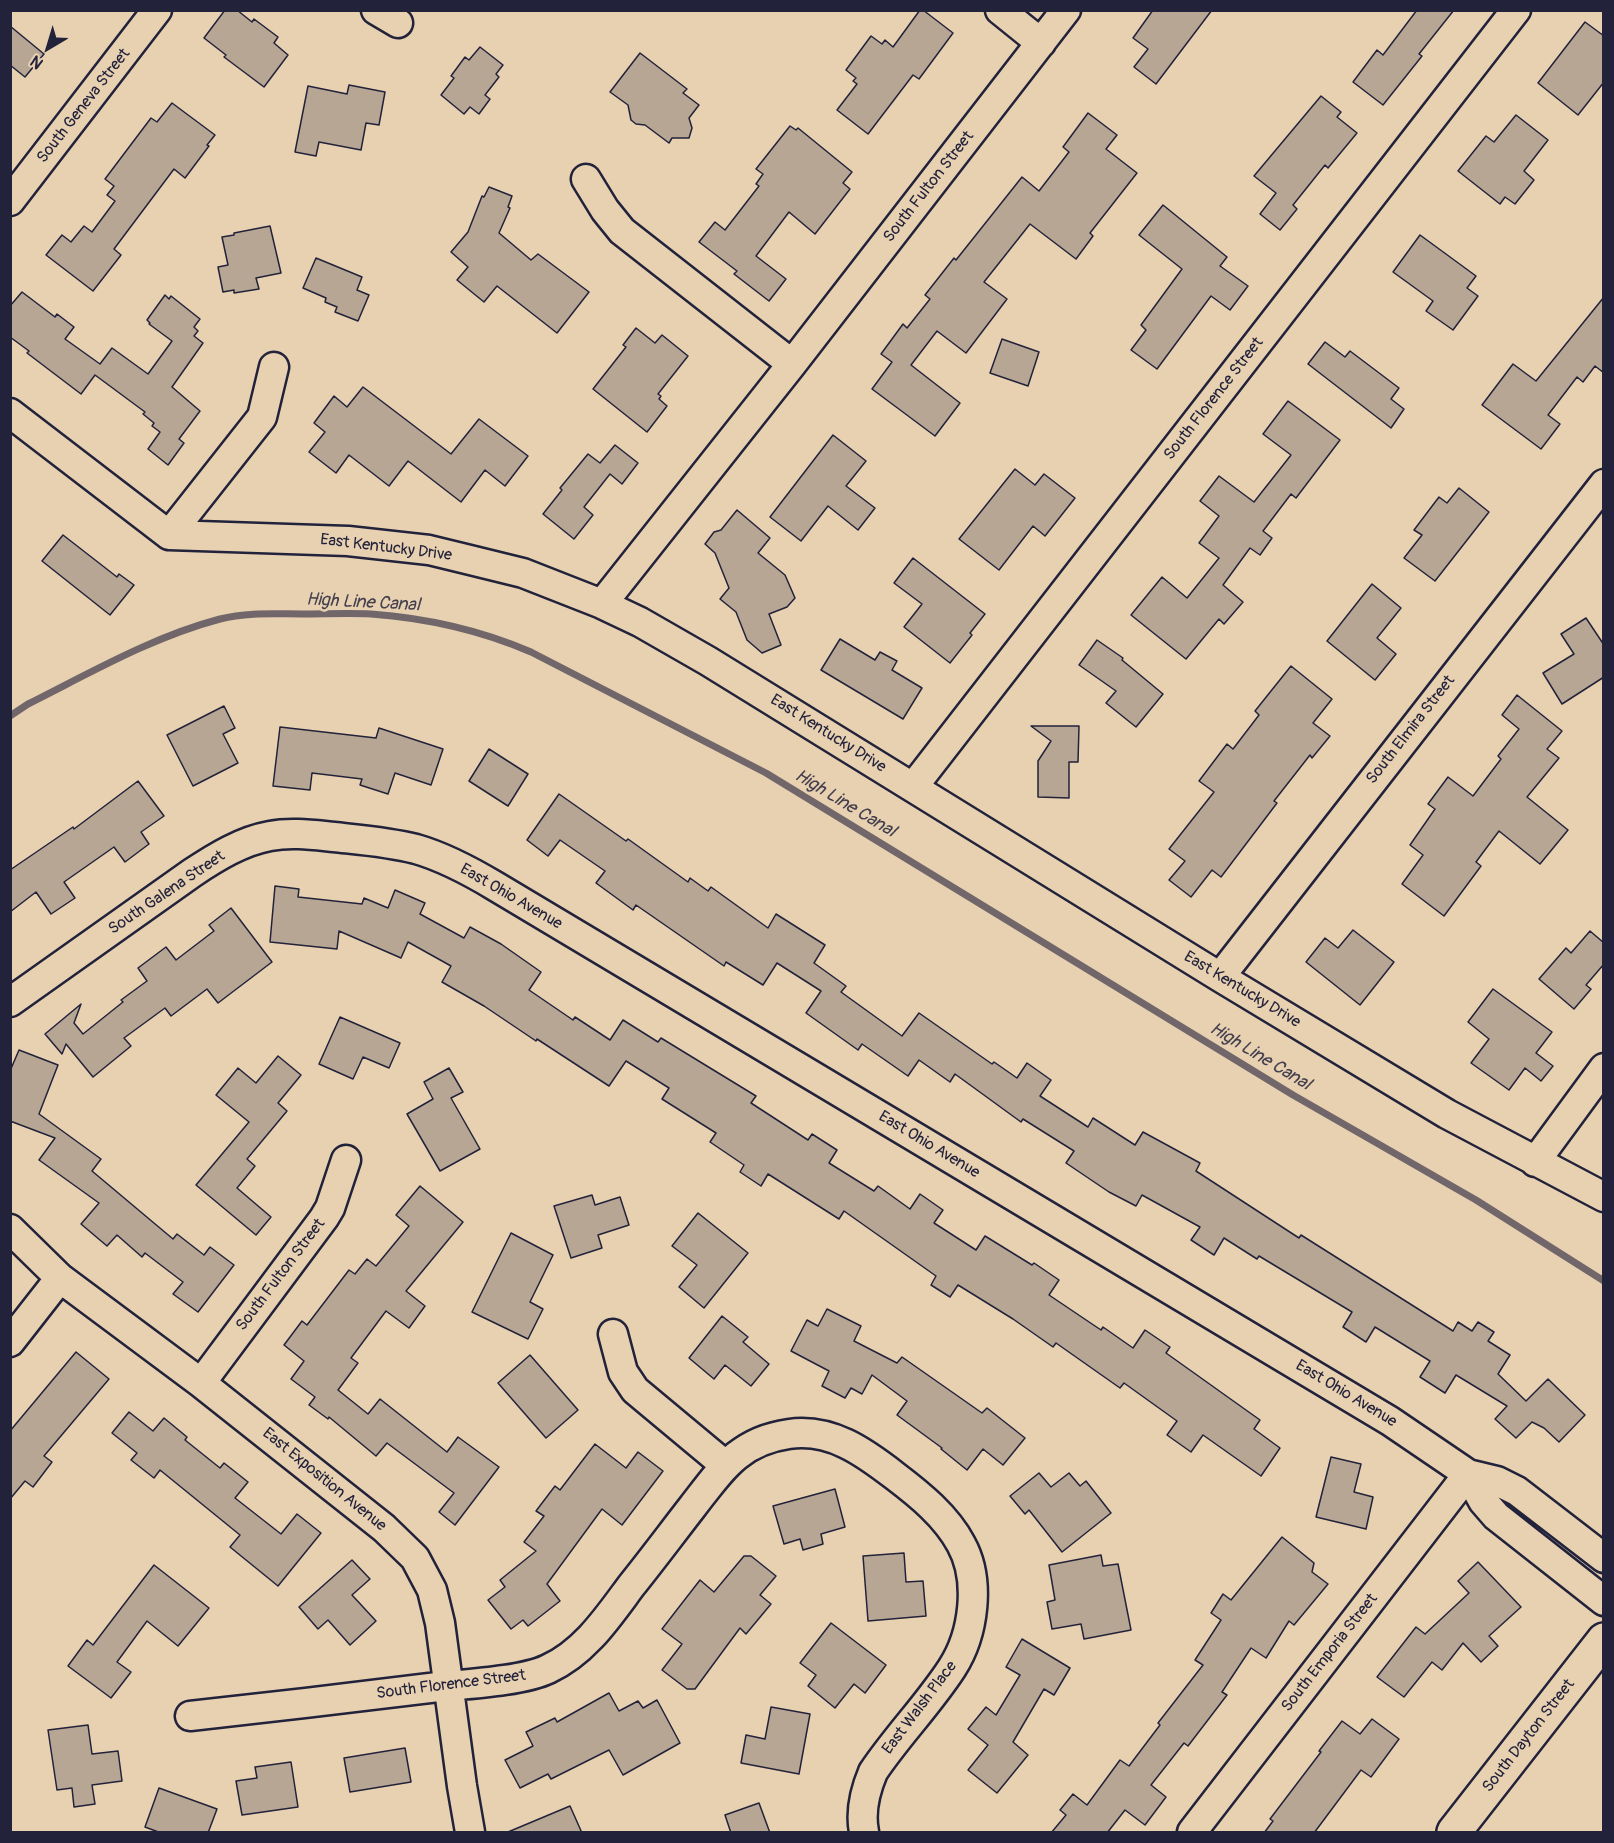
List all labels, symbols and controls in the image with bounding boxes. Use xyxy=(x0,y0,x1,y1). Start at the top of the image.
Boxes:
north arrow xyxy=(18,18,78,78)
street label: South Geneva Street xyxy=(33,45,135,167)
text: N xyxy=(27,51,47,73)
street label: South Fulton Street xyxy=(880,128,978,246)
street label: South Florence Street xyxy=(1160,334,1268,464)
street label: East Kentucky Drive xyxy=(319,530,453,566)
water label: High Line Canal xyxy=(305,589,421,617)
street label: South Elmira Street xyxy=(1363,672,1459,788)
street label: East Kentucky Drive xyxy=(767,691,889,777)
water label: High Line Canal xyxy=(791,765,899,843)
street label: South Galena Street xyxy=(105,847,229,939)
street label: East Ohio Avenue xyxy=(457,860,565,934)
street label: East Kentucky Drive xyxy=(1180,948,1304,1032)
water label: High Line Canal xyxy=(1206,1018,1314,1096)
street label: East Ohio Avenue xyxy=(875,1107,983,1183)
street label: South Fulton Street xyxy=(233,1215,329,1335)
street label: East Ohio Avenue xyxy=(1292,1356,1400,1432)
street label: East Exposition Avenue xyxy=(258,1424,390,1536)
street label: South Emporia Street xyxy=(1278,1590,1382,1716)
street label: East Walsh Place xyxy=(879,1658,961,1758)
street label: South Florence Street xyxy=(375,1666,527,1704)
street label: South Dayton Street xyxy=(1479,1676,1579,1796)

